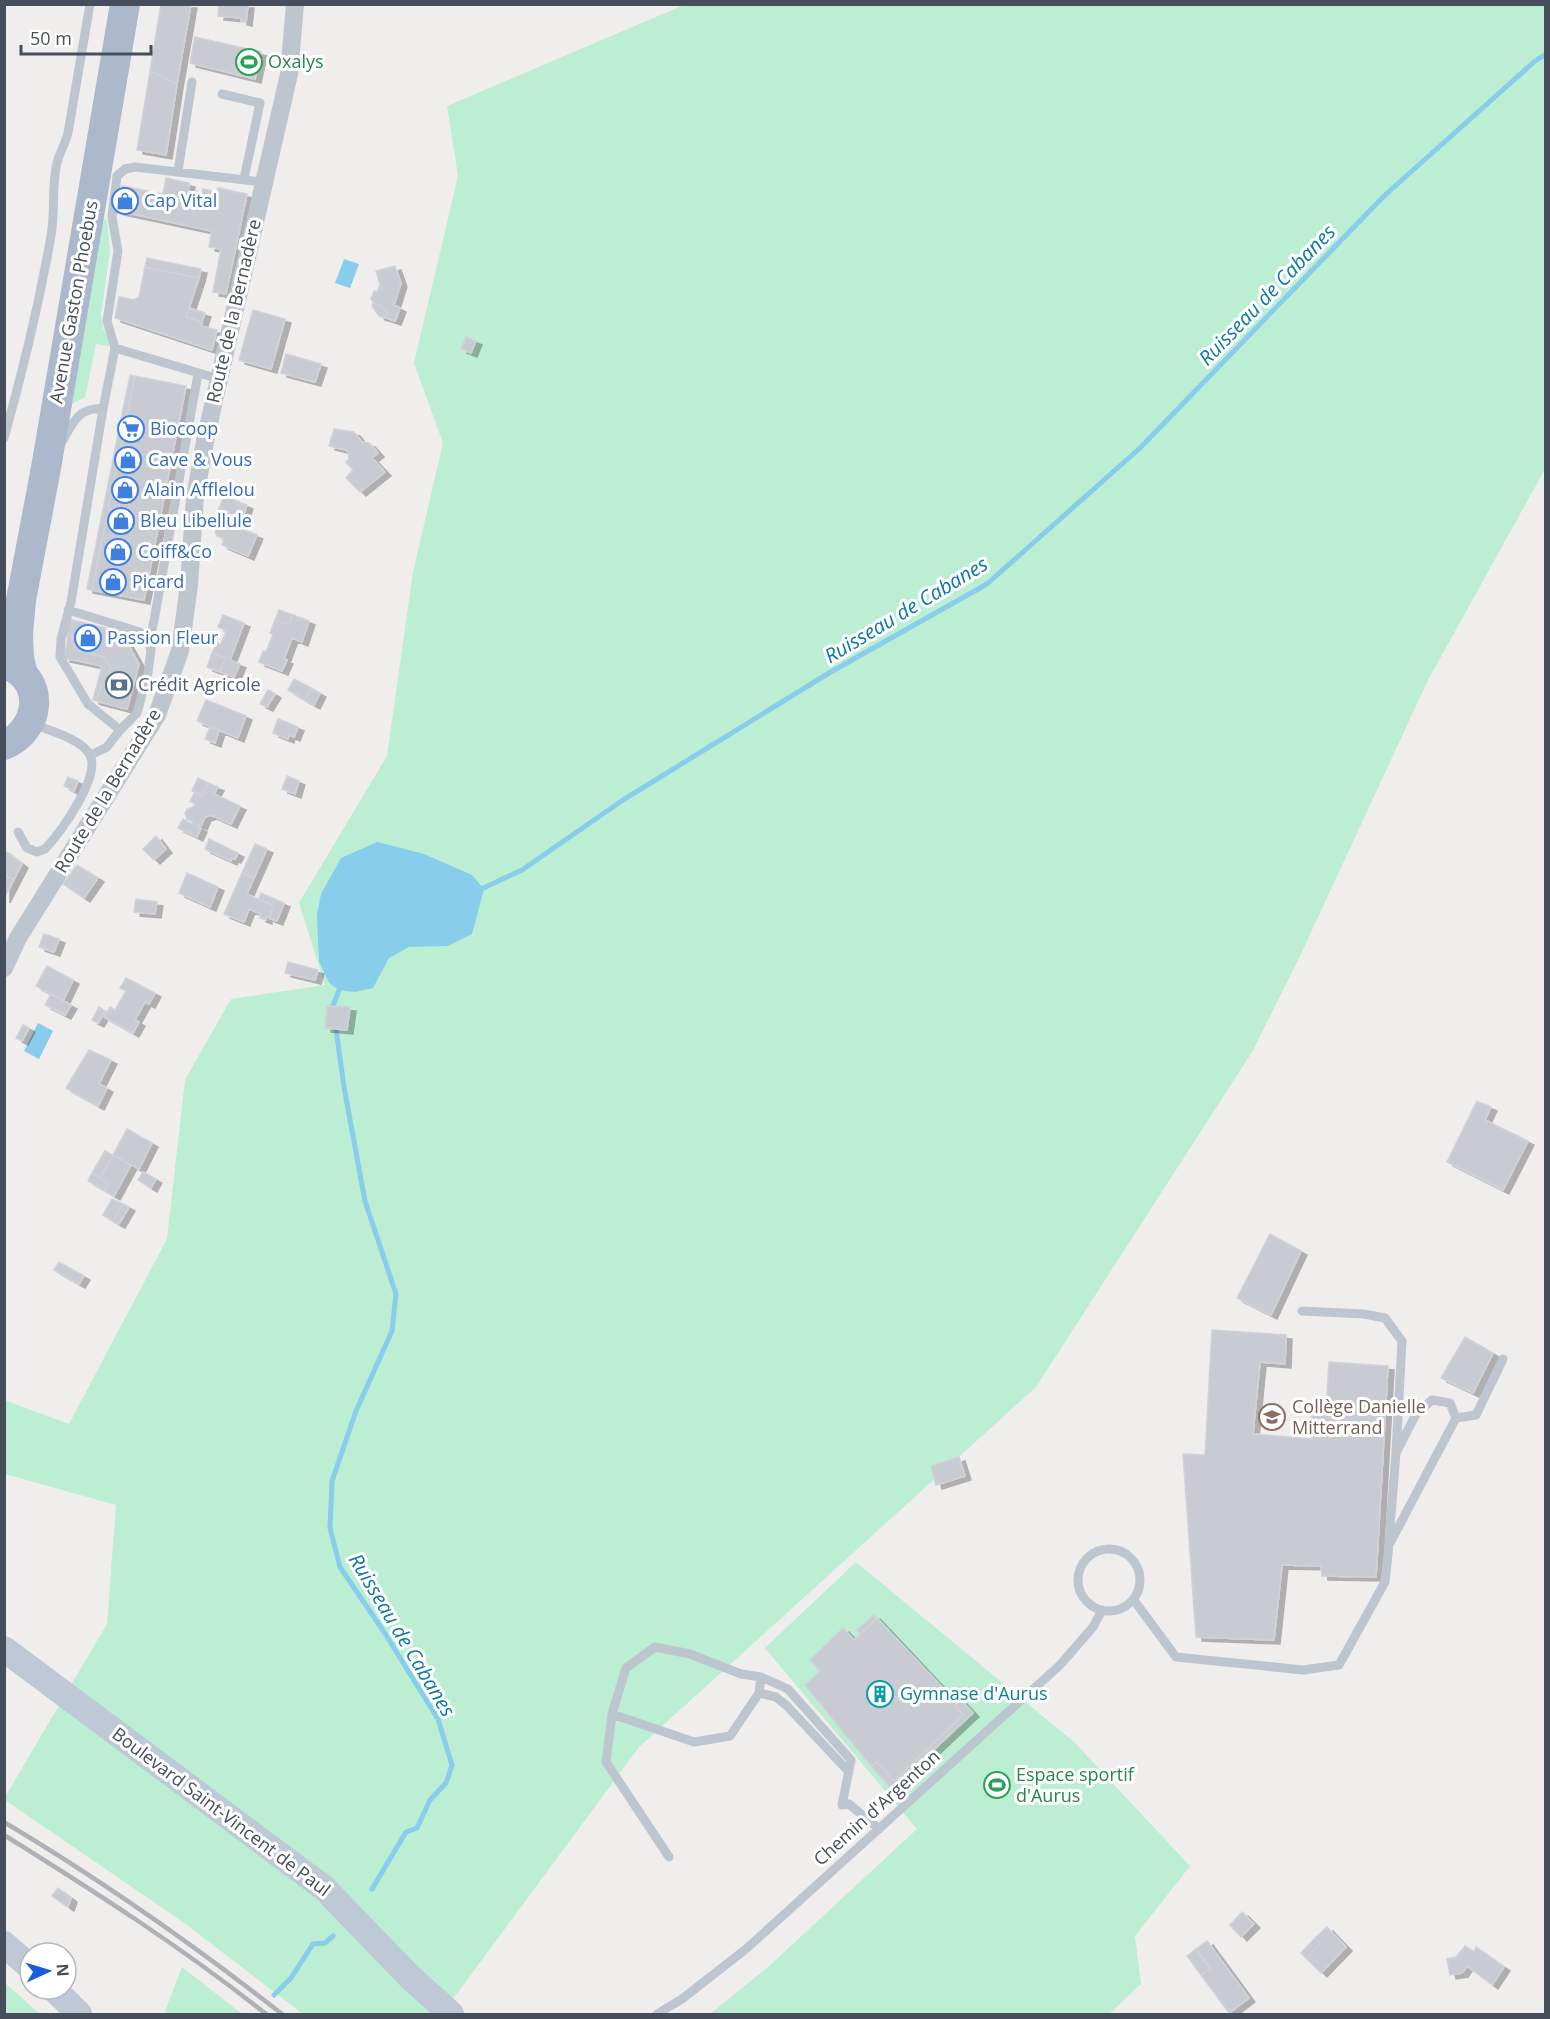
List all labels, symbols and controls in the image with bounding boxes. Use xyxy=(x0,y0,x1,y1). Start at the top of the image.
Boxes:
scale bar xyxy=(21,18,152,56)
text: 50 m xyxy=(30,26,72,50)
sports icon: Oxalys xyxy=(234,47,264,77)
place label: Oxalys xyxy=(268,49,324,73)
shop icon: Cap Vital xyxy=(110,186,140,216)
place label: Cap Vital xyxy=(144,188,217,212)
street label: Avenue Gaston Phoebus xyxy=(43,199,103,405)
street label: Route de la Bernadère xyxy=(200,217,266,405)
water label: Ruisseau de Cabanes xyxy=(1192,218,1341,371)
supermarket icon: Biocoop xyxy=(116,414,146,444)
place label: Biocoop xyxy=(150,416,218,440)
shop icon: Cave & Vous xyxy=(113,445,143,475)
place label: Cave & Vous xyxy=(148,447,252,471)
shop icon: Alain Afflelou xyxy=(110,475,140,505)
place label: Alain Afflelou xyxy=(144,477,255,501)
shop icon: Bleu Libellule xyxy=(106,506,136,536)
place label: Bleu Libellule xyxy=(140,508,252,532)
shop icon: Coiff&Co xyxy=(103,537,133,567)
place label: Coiff&Co xyxy=(138,539,212,563)
water label: Ruisseau de Cabanes xyxy=(819,550,993,669)
shop icon: Picard xyxy=(98,567,128,597)
place label: Picard xyxy=(132,569,184,593)
shop icon: Passion Fleur xyxy=(73,623,103,653)
place label: Passion Fleur xyxy=(107,625,219,649)
bank icon: Crédit Agricole xyxy=(104,670,134,700)
place label: Crédit Agricole xyxy=(138,672,261,696)
street label: Route de la Bernadère xyxy=(48,704,166,877)
place label: Collège Danielle Mitterrand xyxy=(1292,1394,1426,1439)
school or university icon: Collège Danielle Mitterrand xyxy=(1257,1402,1287,1432)
water label: Ruisseau de Cabanes xyxy=(343,1548,462,1722)
building icon: Gymnase d'Aurus xyxy=(865,1679,895,1709)
place label: Gymnase d'Aurus xyxy=(900,1681,1048,1705)
street label: Boulevard Saint-Vincent de Paul xyxy=(108,1721,336,1901)
street label: Chemin d'Argenton xyxy=(808,1744,945,1870)
place label: Espace sportif d'Aurus xyxy=(1016,1762,1135,1807)
sports icon: Espace sportif d'Aurus xyxy=(982,1770,1012,1800)
north arrow xyxy=(18,1941,78,2001)
text: N xyxy=(52,1963,74,1977)

